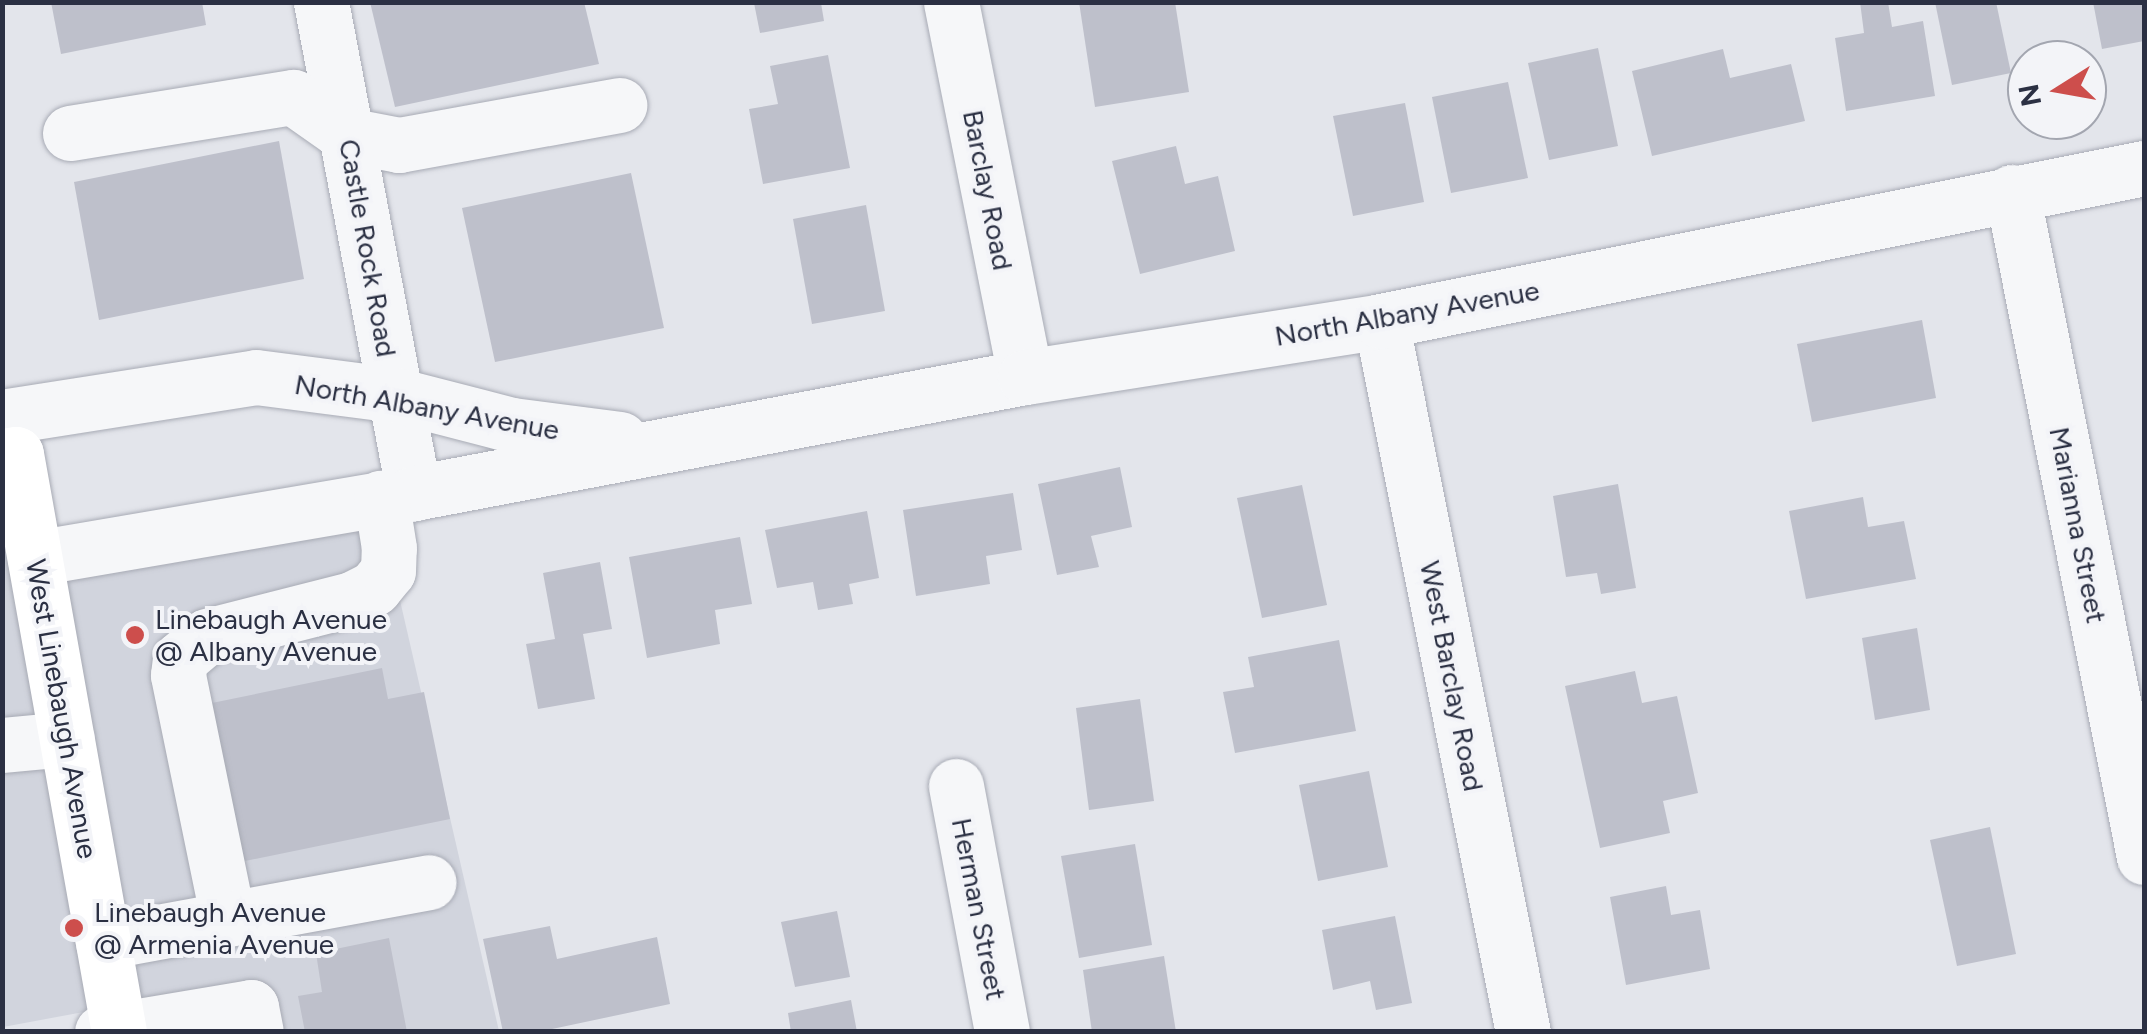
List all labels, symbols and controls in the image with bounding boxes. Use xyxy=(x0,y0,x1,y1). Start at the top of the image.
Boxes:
north arrow xyxy=(2007,40,2107,140)
text: N xyxy=(2011,81,2048,109)
street label: Barclay Road xyxy=(956,107,1020,273)
street label: Castle Rock Road xyxy=(332,137,404,359)
street label: North Albany Avenue xyxy=(1272,273,1542,353)
street label: North Albany Avenue xyxy=(292,367,562,447)
street label: Marianna Street xyxy=(2043,424,2113,626)
street label: West Linebaugh Avenue xyxy=(19,557,105,861)
street label: West Barclay Road xyxy=(1413,558,1491,794)
place label: Linebaugh Avenue @ Albany Avenue xyxy=(155,602,387,668)
marker: Linebaugh Avenue @ Albany Avenue xyxy=(124,624,146,646)
street label: Herman Street xyxy=(945,815,1013,1003)
place label: Linebaugh Avenue @ Armenia Avenue xyxy=(94,895,334,961)
marker: Linebaugh Avenue @ Armenia Avenue xyxy=(63,917,85,939)

